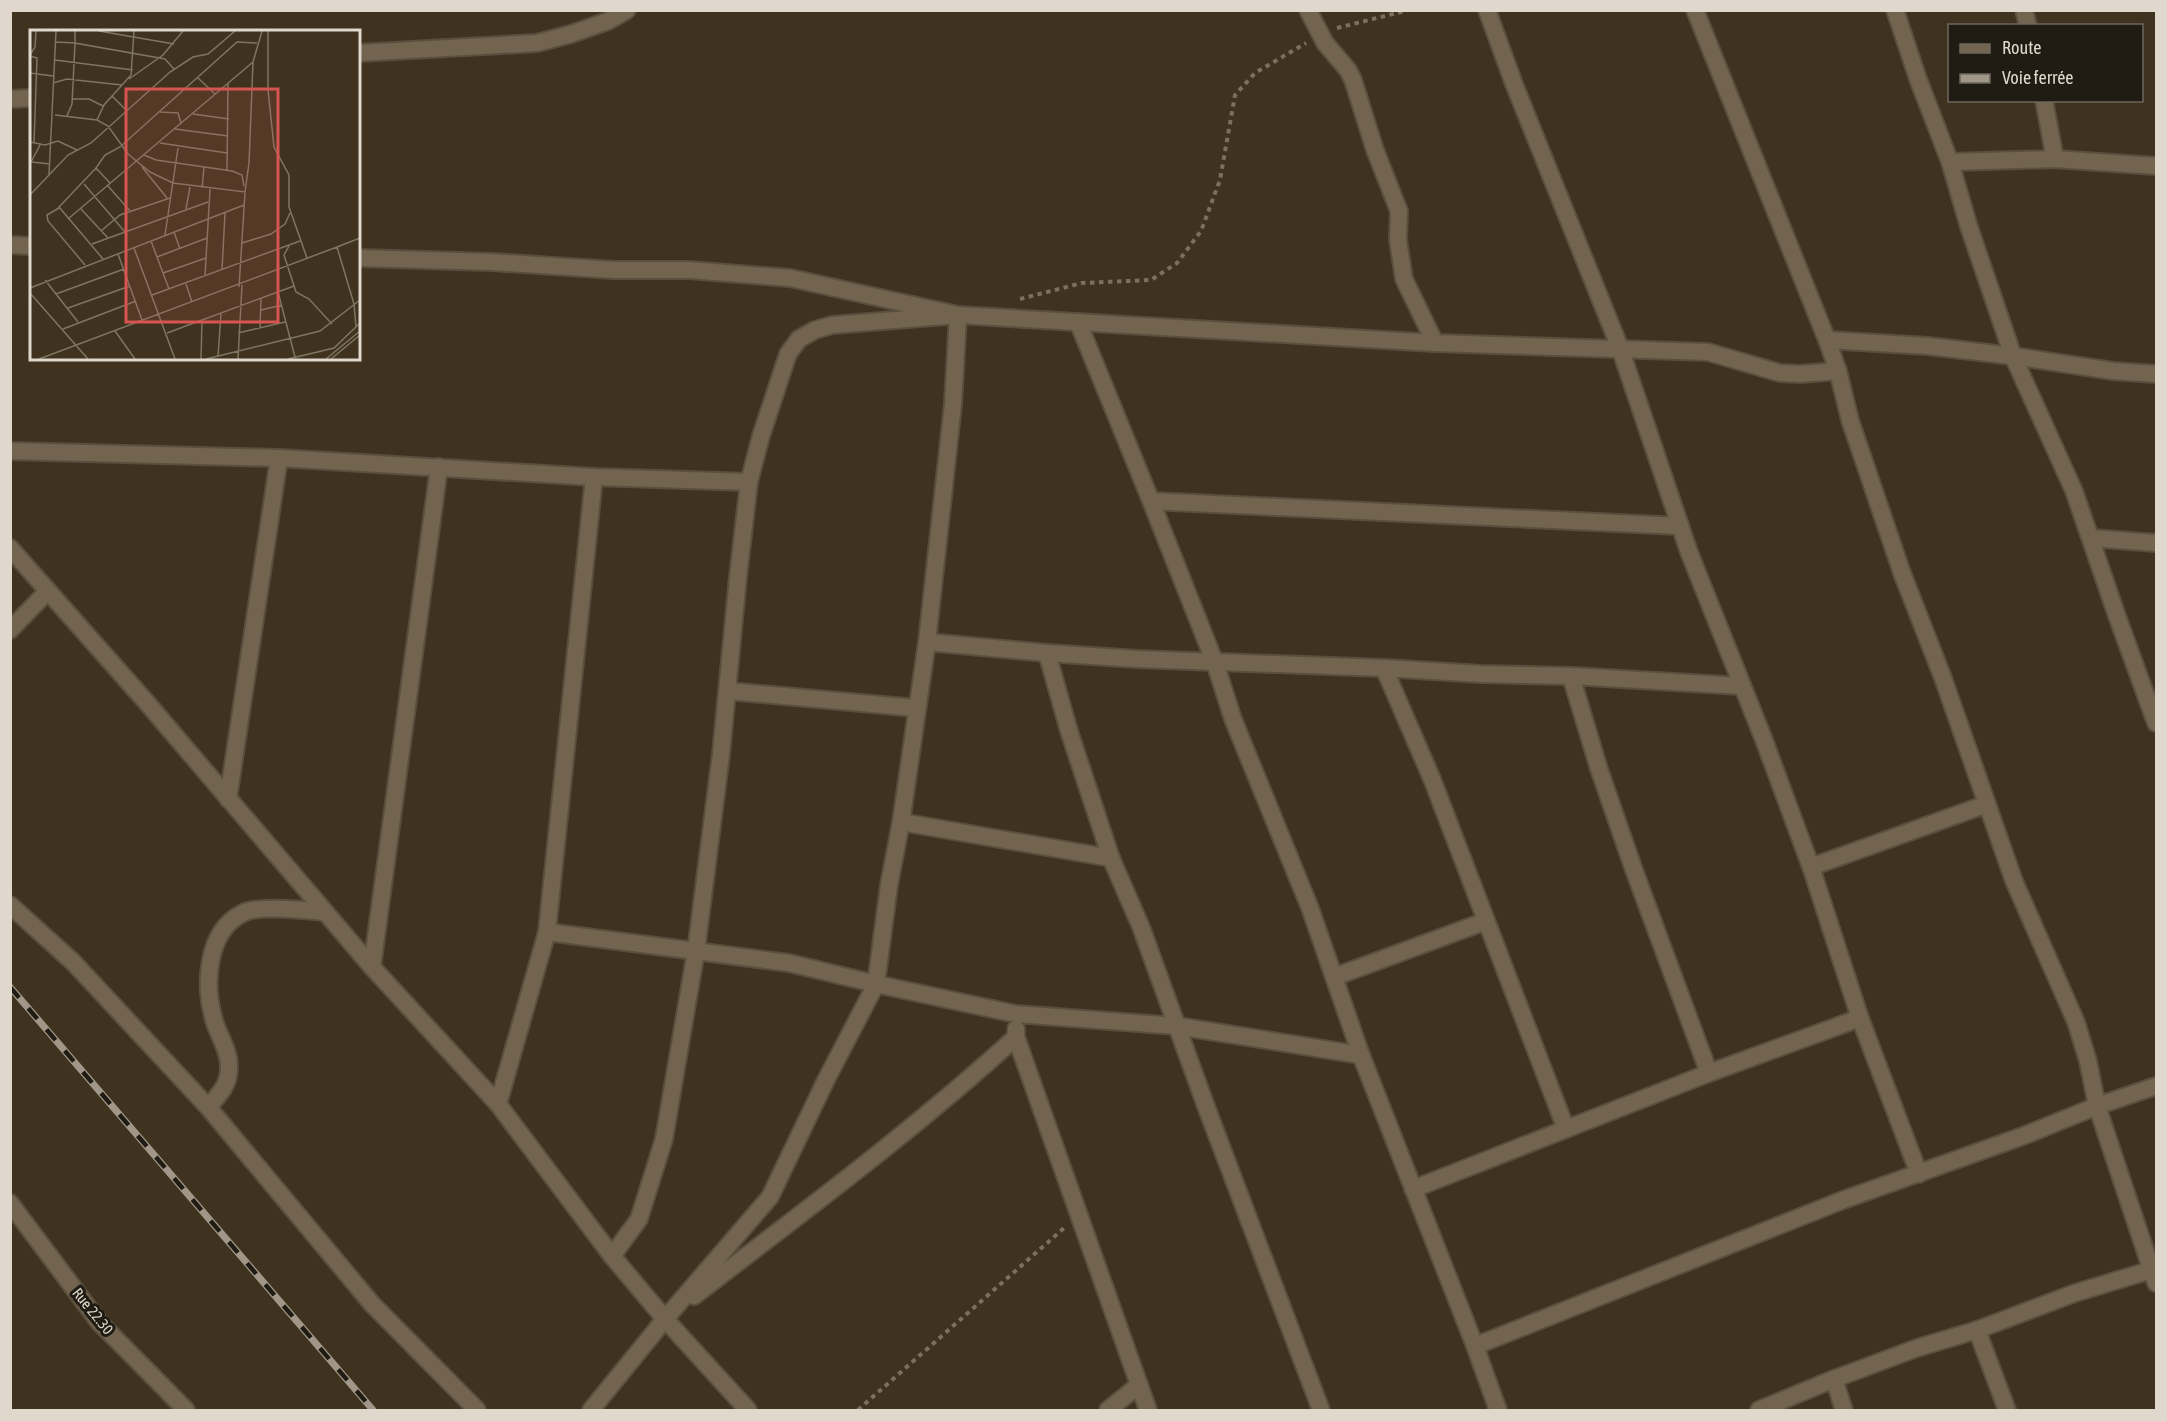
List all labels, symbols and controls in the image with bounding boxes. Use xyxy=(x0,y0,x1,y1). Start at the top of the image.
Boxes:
legend xyxy=(1948,24,2143,102)
inset map xyxy=(30,30,360,360)
text: Route xyxy=(2002,37,2041,58)
text: Voie ferrée xyxy=(2002,67,2074,88)
street label: Rue 22.30 xyxy=(69,1284,117,1338)

